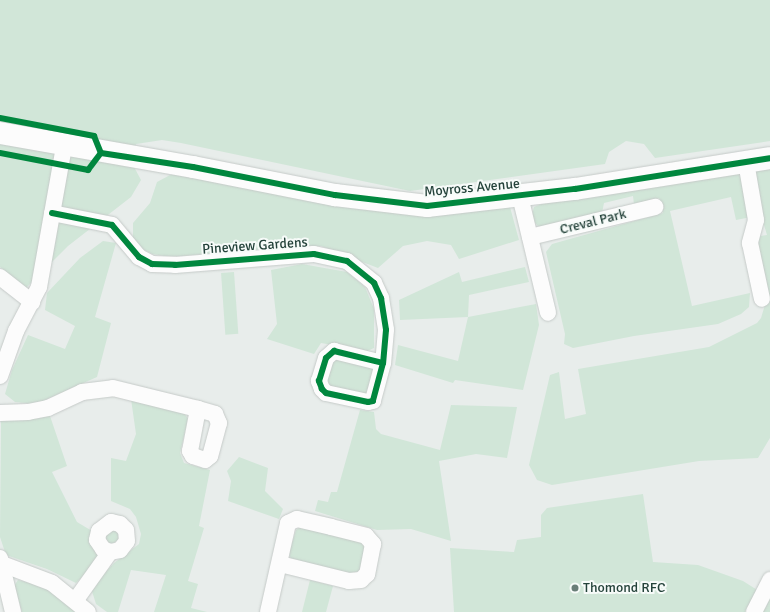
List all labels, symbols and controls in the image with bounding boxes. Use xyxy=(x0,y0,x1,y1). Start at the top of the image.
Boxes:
street label: Moyross Avenue xyxy=(423,175,521,201)
street label: Creval Park xyxy=(558,206,628,238)
street label: Pineview Gardens xyxy=(202,234,308,258)
place label: Thomond RFC xyxy=(583,580,665,596)
marker: Thomond RFC xyxy=(570,583,580,593)

